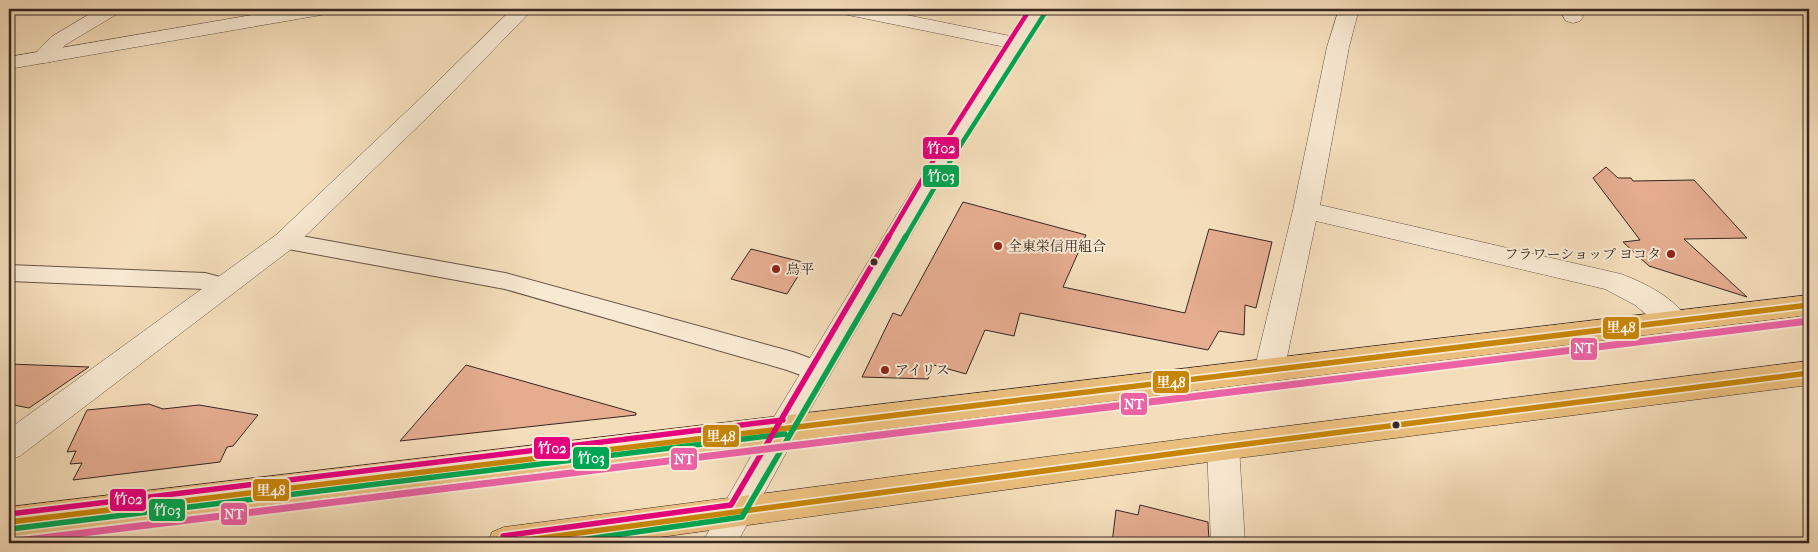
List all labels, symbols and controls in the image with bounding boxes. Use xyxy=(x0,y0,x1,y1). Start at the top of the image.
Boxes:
line badge: 竹02 xyxy=(922,136,960,160)
text: 竹02 xyxy=(927,140,955,157)
line badge: 竹03 xyxy=(922,164,960,188)
text: 竹03 xyxy=(927,168,955,185)
place label: 全東栄信用組合 xyxy=(1008,238,1106,255)
marker: 全東栄信用組合 xyxy=(992,240,1004,252)
place label: フラワーショップ ヨコタ xyxy=(1505,246,1661,263)
marker: フラワーショップ ヨコタ xyxy=(1665,248,1677,260)
unlabelled marker xyxy=(869,257,879,267)
place label: 鳥平 xyxy=(786,261,814,278)
marker: 鳥平 xyxy=(770,263,782,275)
line badge: 里48 xyxy=(1602,316,1640,340)
text: 里48 xyxy=(1606,319,1636,336)
line badge: NT xyxy=(1570,337,1598,361)
text: NT xyxy=(1574,340,1595,357)
place label: アイリス xyxy=(895,362,949,379)
marker: アイリス xyxy=(879,364,891,376)
line badge: 里48 xyxy=(1152,370,1190,394)
text: 里48 xyxy=(1156,374,1186,391)
line badge: NT xyxy=(1120,392,1148,416)
text: NT xyxy=(1124,396,1145,413)
unlabelled marker xyxy=(1391,420,1401,430)
line badge: 里48 xyxy=(702,424,740,448)
text: 里48 xyxy=(706,428,736,445)
line badge: 竹02 xyxy=(533,436,571,460)
text: 竹02 xyxy=(538,440,566,457)
line badge: 竹03 xyxy=(572,446,610,470)
line badge: NT xyxy=(670,447,698,471)
text: 竹03 xyxy=(577,450,605,467)
text: NT xyxy=(674,451,695,468)
line badge: 里48 xyxy=(252,478,290,502)
text: 里48 xyxy=(256,482,286,499)
line badge: 竹02 xyxy=(109,488,147,512)
text: 竹02 xyxy=(114,491,142,508)
line badge: 竹03 xyxy=(148,498,186,522)
text: 竹03 xyxy=(153,502,181,519)
line badge: NT xyxy=(220,502,248,526)
text: NT xyxy=(224,506,245,523)

